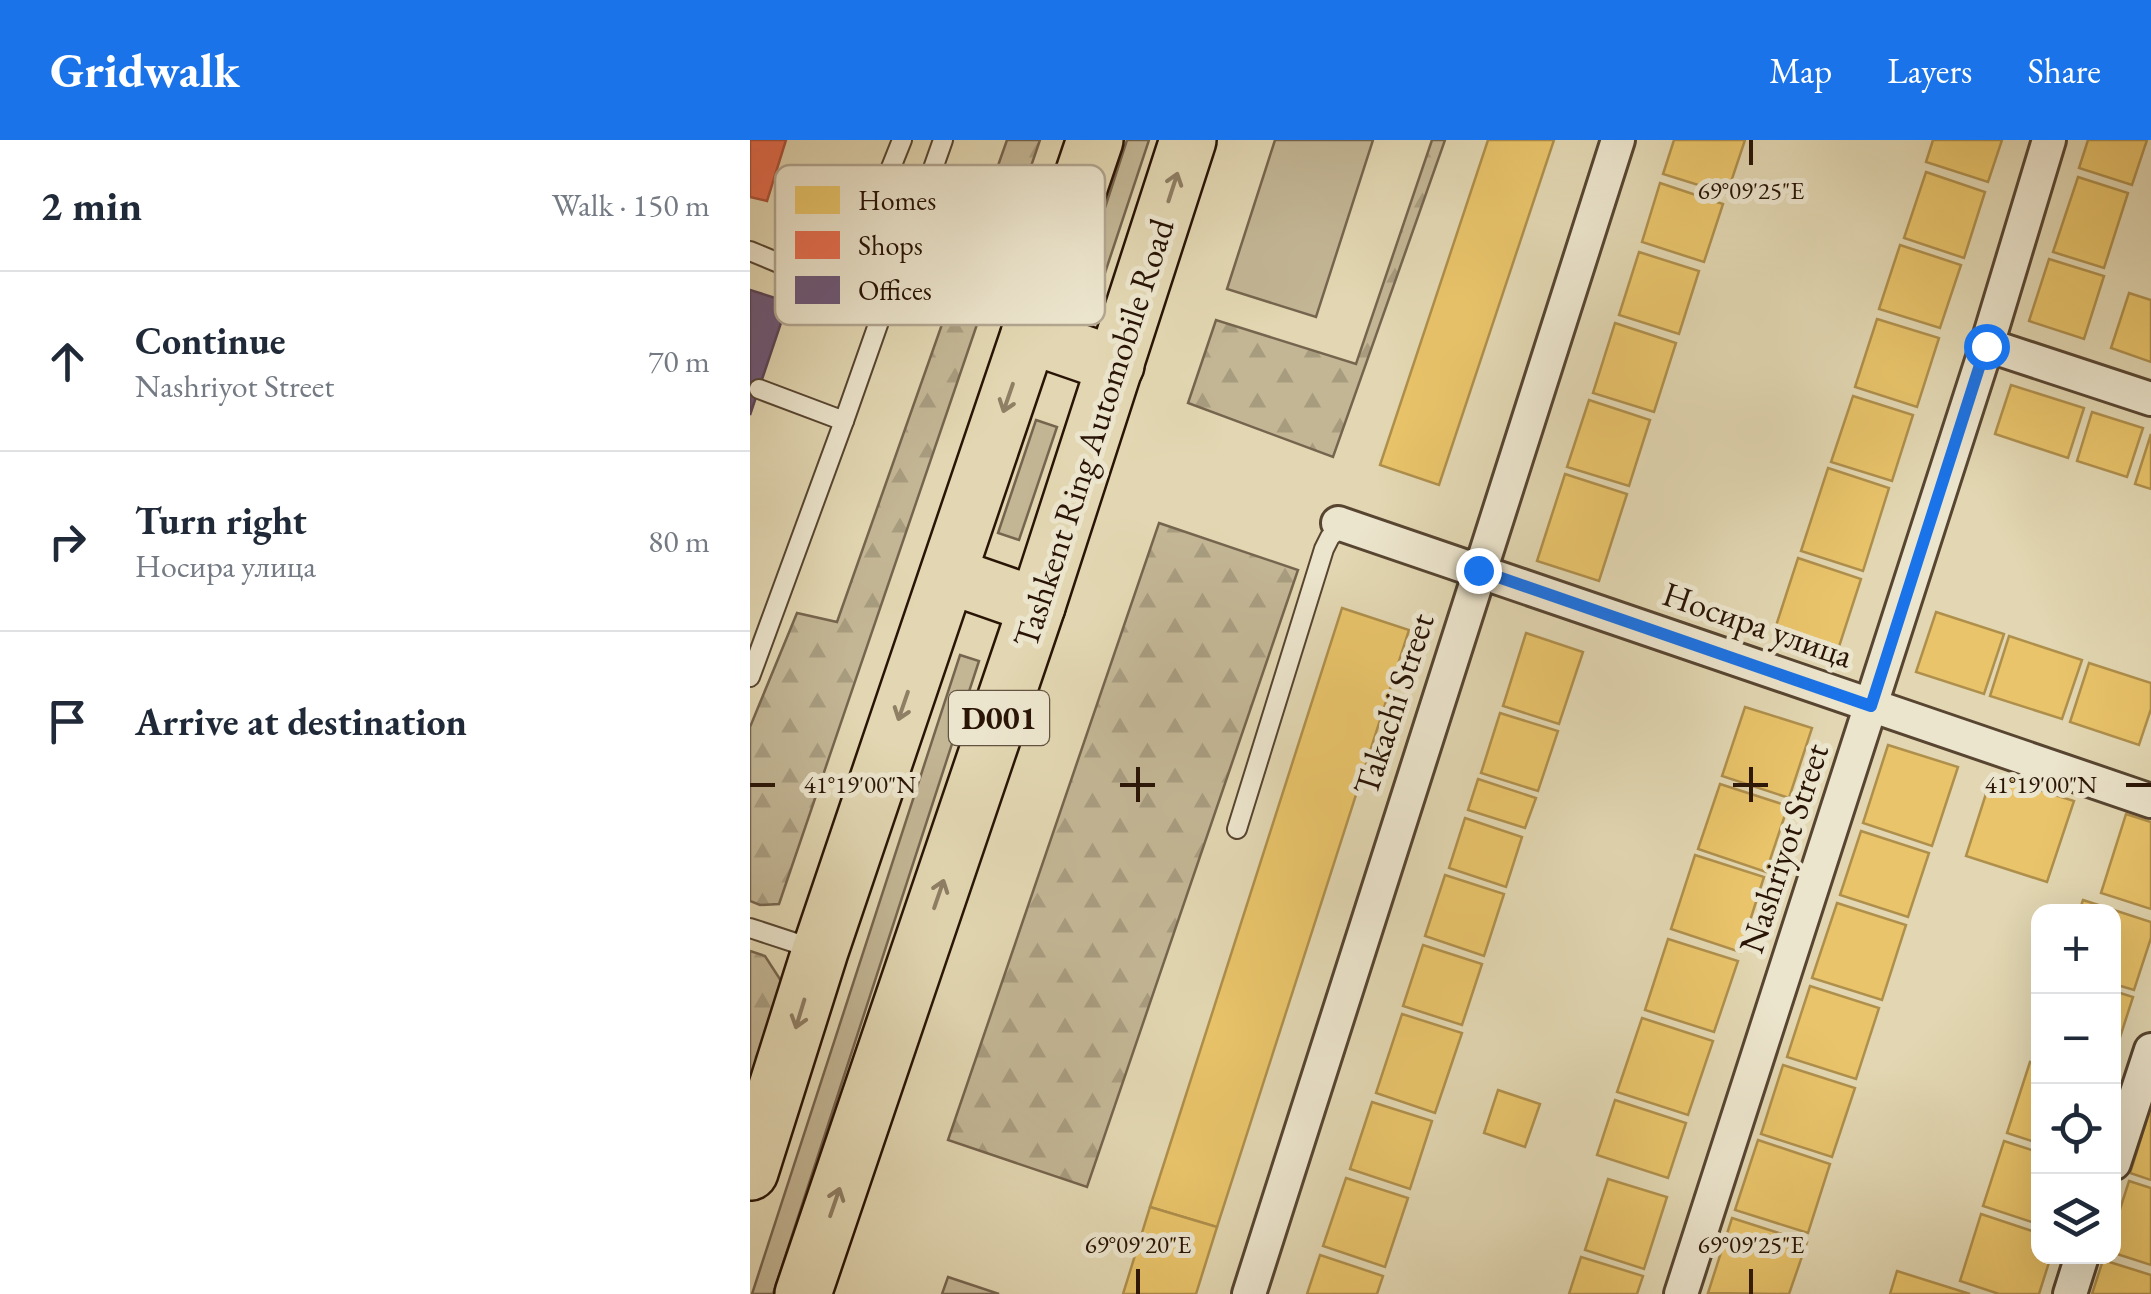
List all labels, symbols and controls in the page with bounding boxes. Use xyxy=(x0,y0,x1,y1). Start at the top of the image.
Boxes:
text: Gridwalk xyxy=(50,39,240,101)
text: Map xyxy=(1769,48,1832,93)
text: Layers xyxy=(1887,48,1972,93)
text: Share xyxy=(2027,48,2101,93)
legend xyxy=(775,165,1105,325)
one-way arrow xyxy=(1165,171,1183,203)
text: 69°09'25"E xyxy=(1698,174,1804,206)
text: 2 min xyxy=(40,178,142,233)
text: Homes xyxy=(858,182,936,218)
text: Walk · 150 m xyxy=(552,184,710,226)
street label: Tashkent Ring Automobile Road xyxy=(1002,213,1184,653)
text: Shops xyxy=(858,227,923,263)
text: Offices xyxy=(858,272,932,308)
text: Continue xyxy=(135,316,286,365)
route start xyxy=(1964,324,2010,370)
icon: ahead xyxy=(40,334,95,389)
text: 70 m xyxy=(648,340,710,382)
text: Nashriyot Street xyxy=(135,365,334,407)
one-way arrow xyxy=(997,382,1015,413)
text: Turn right xyxy=(135,496,307,545)
icon: right xyxy=(40,514,95,569)
text: 80 m xyxy=(648,520,710,562)
text: Носира улица xyxy=(135,545,316,587)
route end xyxy=(1456,548,1502,594)
street label: Носира улица xyxy=(1657,570,1859,678)
street label: Takachi Street xyxy=(1342,607,1444,801)
one-way arrow xyxy=(893,689,911,721)
road number: D001 xyxy=(949,691,1049,745)
icon: arrive xyxy=(40,694,95,749)
text: Arrive at destination xyxy=(135,697,467,746)
street label: Nashriyot Street xyxy=(1728,737,1838,959)
text: 41°19'00"N xyxy=(804,768,916,800)
text: 41°19'00"N xyxy=(1985,768,2097,800)
one-way arrow xyxy=(931,878,949,910)
map controls xyxy=(2031,904,2121,1264)
button: + xyxy=(2031,904,2121,994)
button: − xyxy=(2031,994,2121,1084)
one-way arrow xyxy=(790,998,808,1029)
button: locate xyxy=(2031,1084,2121,1174)
button: layers xyxy=(2031,1174,2121,1264)
one-way arrow xyxy=(827,1186,845,1218)
text: 69°09'20"E xyxy=(1085,1228,1191,1260)
text: 69°09'25"E xyxy=(1698,1228,1804,1260)

